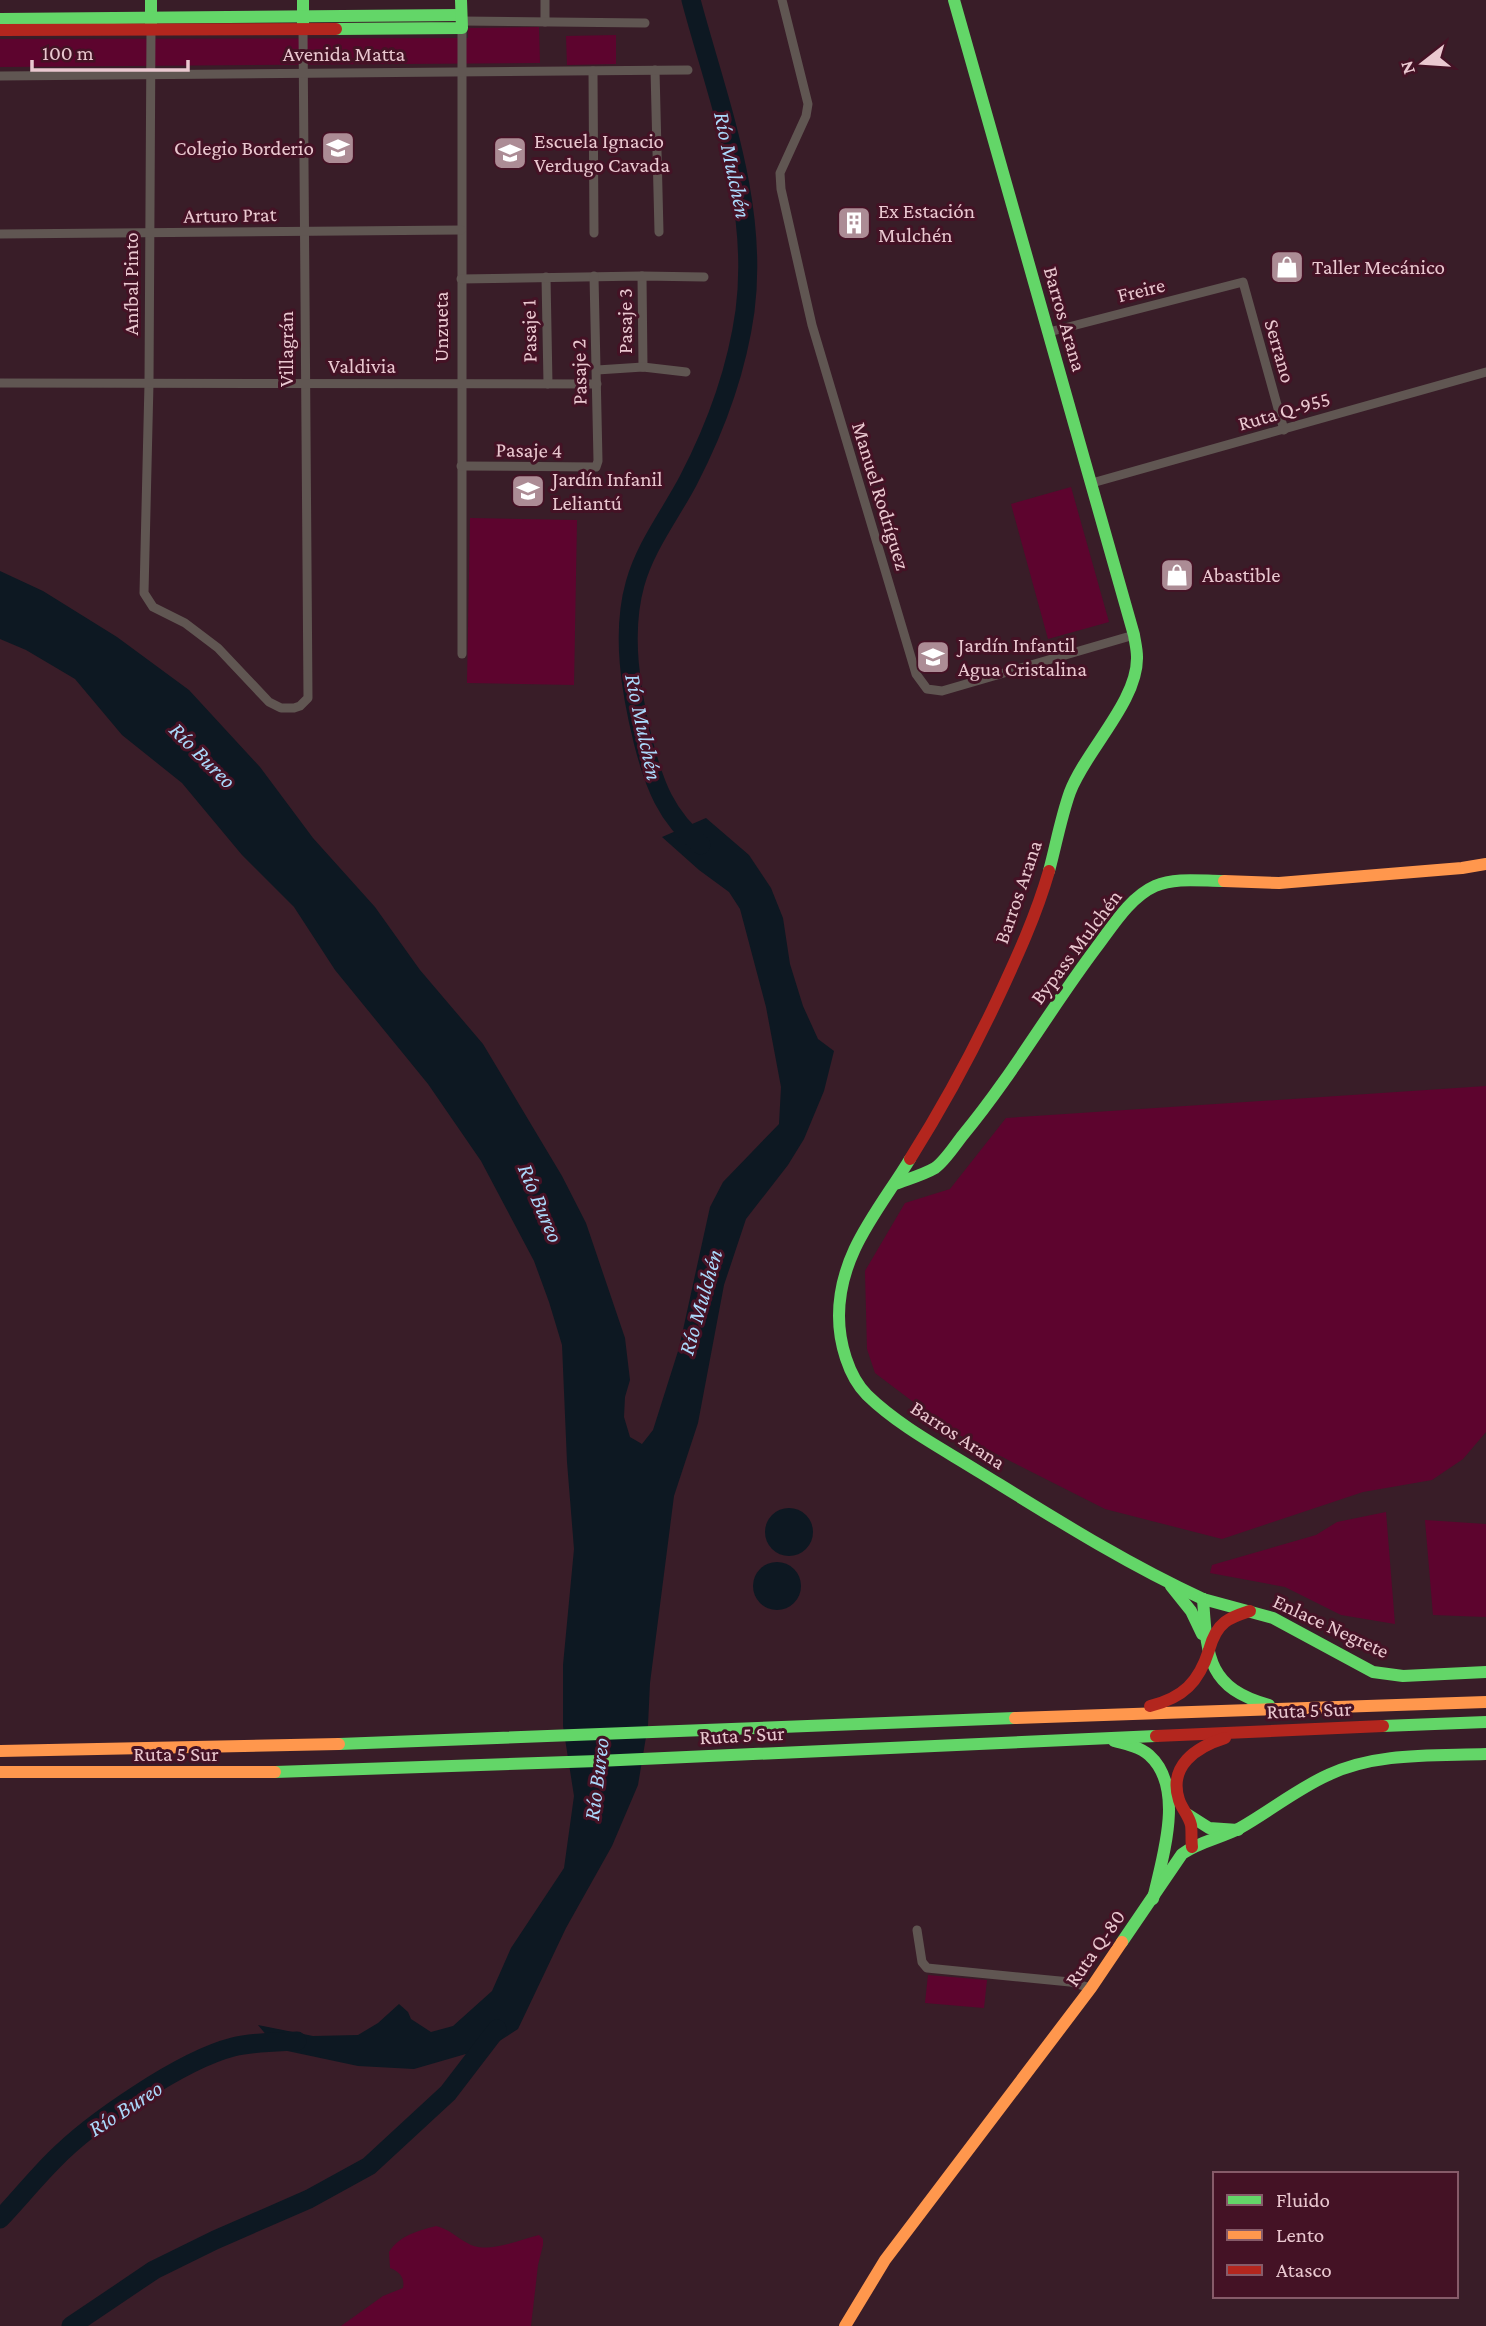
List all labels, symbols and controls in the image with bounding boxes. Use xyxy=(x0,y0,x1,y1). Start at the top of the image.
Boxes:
scale bar xyxy=(32,28,187,72)
north arrow xyxy=(1388,28,1458,98)
text: 100 m xyxy=(42,41,94,65)
street label: Avenida Matta xyxy=(283,42,405,66)
text: N xyxy=(1395,59,1419,77)
water label: Río Mulchén xyxy=(709,109,757,221)
school or university icon: Colegio Borderio xyxy=(319,129,357,167)
place label: Escuela Ignacio Verdugo Cavada xyxy=(534,129,670,177)
school or university icon: Escuela Ignacio Verdugo Cavada xyxy=(491,134,529,172)
place label: Colegio Borderio xyxy=(174,136,314,160)
place label: Ex Estación Mulchén xyxy=(878,199,975,247)
street label: Arturo Prat xyxy=(183,202,278,228)
building icon: Ex Estación Mulchén xyxy=(835,204,873,242)
street label: Aníbal Pinto xyxy=(119,232,143,336)
shop icon: Taller Mecánico xyxy=(1268,248,1306,286)
place label: Taller Mecánico xyxy=(1312,255,1445,279)
street label: Barros Arana xyxy=(1039,264,1091,374)
street label: Freire xyxy=(1115,273,1167,307)
street label: Pasaje 3 xyxy=(613,288,637,354)
street label: Unzueta xyxy=(429,291,453,362)
street label: Pasaje 1 xyxy=(516,299,542,363)
street label: Villagrán xyxy=(274,311,298,387)
street label: Serrano xyxy=(1260,316,1300,386)
street label: Pasaje 2 xyxy=(566,339,592,405)
street label: Valdivia xyxy=(328,354,396,378)
street label: Ruta Q-955 xyxy=(1235,386,1333,436)
street label: Manuel Rodríguez xyxy=(847,419,915,573)
street label: Pasaje 4 xyxy=(495,437,563,463)
place label: Jardín Infanil Leliantú xyxy=(550,467,663,515)
school or university icon: Jardín Infanil Leliantú xyxy=(509,472,547,510)
shop icon: Abastible xyxy=(1158,556,1196,594)
place label: Abastible xyxy=(1202,563,1281,587)
place label: Jardín Infantil Agua Cristalina xyxy=(956,633,1087,681)
school or university icon: Jardín Infantil Agua Cristalina xyxy=(914,638,952,676)
water label: Río Mulchén xyxy=(620,671,668,783)
water label: Río Bureo xyxy=(164,716,242,794)
street label: Barros Arana xyxy=(989,837,1047,947)
street label: Bypass Mulchén xyxy=(1025,885,1127,1009)
water label: Río Bureo xyxy=(513,1160,569,1247)
water label: Río Mulchén xyxy=(673,1246,727,1358)
street label: Barros Arana xyxy=(906,1396,1010,1475)
street label: Enlace Negrete xyxy=(1269,1589,1393,1663)
street label: Ruta 5 Sur xyxy=(1266,1697,1353,1723)
street label: Ruta 5 Sur xyxy=(699,1721,786,1749)
water label: Río Bureo xyxy=(578,1736,614,1822)
street label: Ruta 5 Sur xyxy=(133,1742,219,1766)
street label: Ruta Q-80 xyxy=(1060,1905,1130,1991)
water label: Río Bureo xyxy=(83,2074,167,2142)
legend xyxy=(1213,2172,1458,2298)
text: Fluido xyxy=(1276,2188,1330,2212)
text: Lento xyxy=(1276,2223,1324,2247)
text: Atasco xyxy=(1276,2258,1332,2282)

